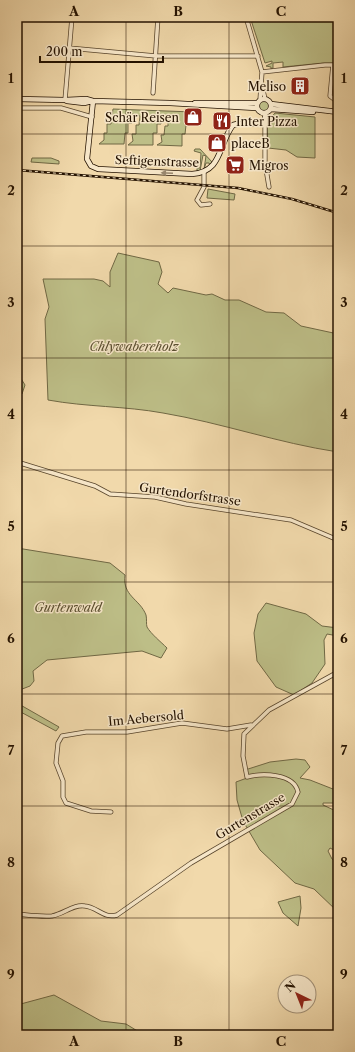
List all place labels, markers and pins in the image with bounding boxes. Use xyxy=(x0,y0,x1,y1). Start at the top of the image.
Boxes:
building icon: Meliso xyxy=(289,75,311,97)
place label: Meliso xyxy=(248,79,286,94)
shop icon: Schär Reisen xyxy=(182,106,204,128)
place label: Schär Reisen xyxy=(105,110,179,125)
restaurant icon: Inter Pizza xyxy=(211,110,233,132)
place label: Inter Pizza xyxy=(236,114,298,129)
shop icon: placeB xyxy=(206,132,228,154)
place label: placeB xyxy=(231,136,270,151)
supermarket icon: Migros xyxy=(224,154,246,176)
place label: Migros xyxy=(249,158,289,173)

